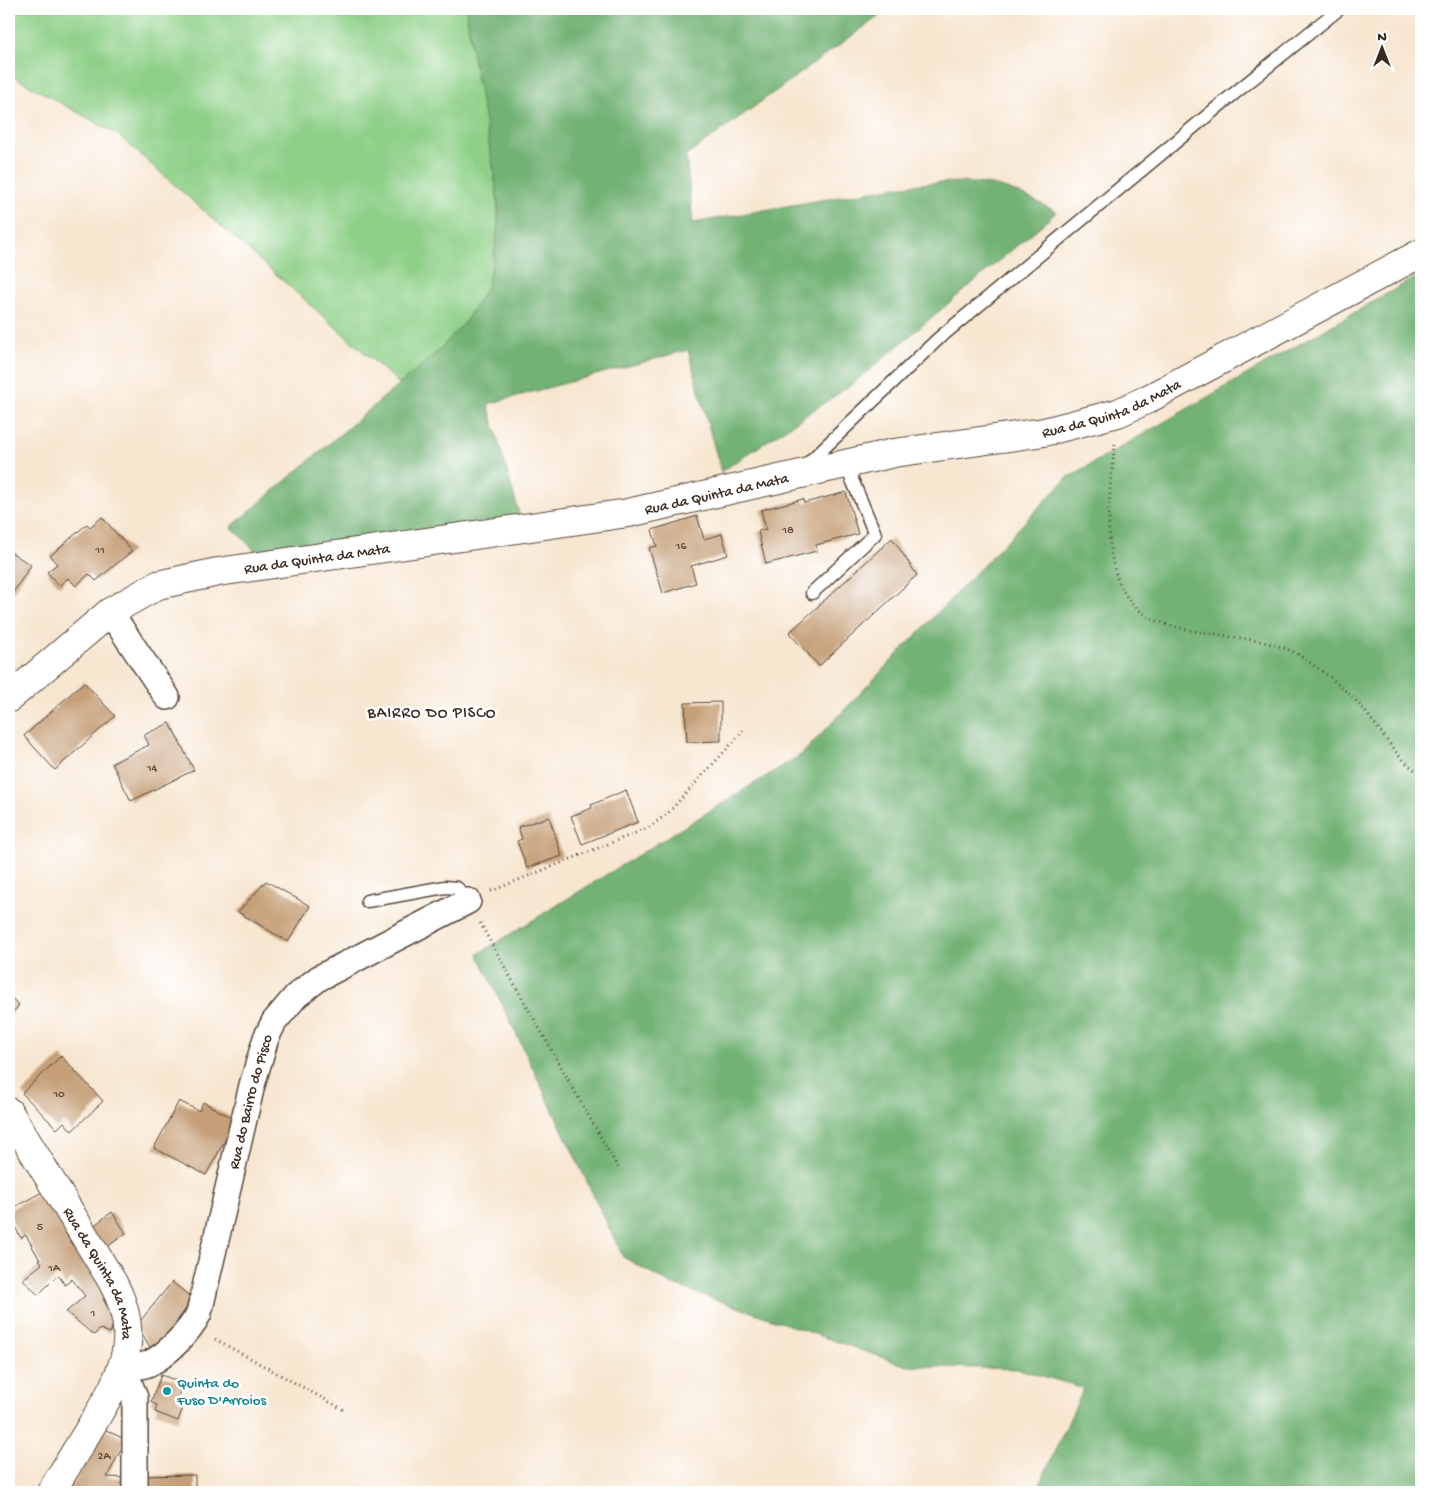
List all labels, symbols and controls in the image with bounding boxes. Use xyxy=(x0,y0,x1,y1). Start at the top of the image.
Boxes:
north arrow xyxy=(1358,22,1408,72)
text: N xyxy=(1377,29,1387,46)
street label: Rua da Quinta da Mata xyxy=(1040,376,1185,443)
street label: Rua da Quinta da Mata xyxy=(643,470,791,520)
house number: 18 xyxy=(781,524,794,538)
street label: Rua da Quinta da Mata xyxy=(243,540,392,579)
house number: 16 xyxy=(675,540,687,554)
house number: 11 xyxy=(94,544,105,558)
district label: BAIRRO DO PISCO xyxy=(367,705,496,724)
house number: 14 xyxy=(146,762,158,776)
street label: Rua do Bairro do Pisco xyxy=(226,1033,278,1171)
house number: 10 xyxy=(52,1088,65,1102)
street label: Rua da Quinta da Mata xyxy=(58,1204,135,1341)
house number: 5 xyxy=(37,1221,43,1235)
house number: 1A xyxy=(47,1262,61,1276)
house number: 1 xyxy=(90,1307,96,1321)
place label: Quinta do Fuso D'Arroios xyxy=(176,1375,266,1410)
marker: Quinta do Fuso D'Arroios xyxy=(161,1385,173,1397)
house number: 2A xyxy=(98,1450,111,1464)

